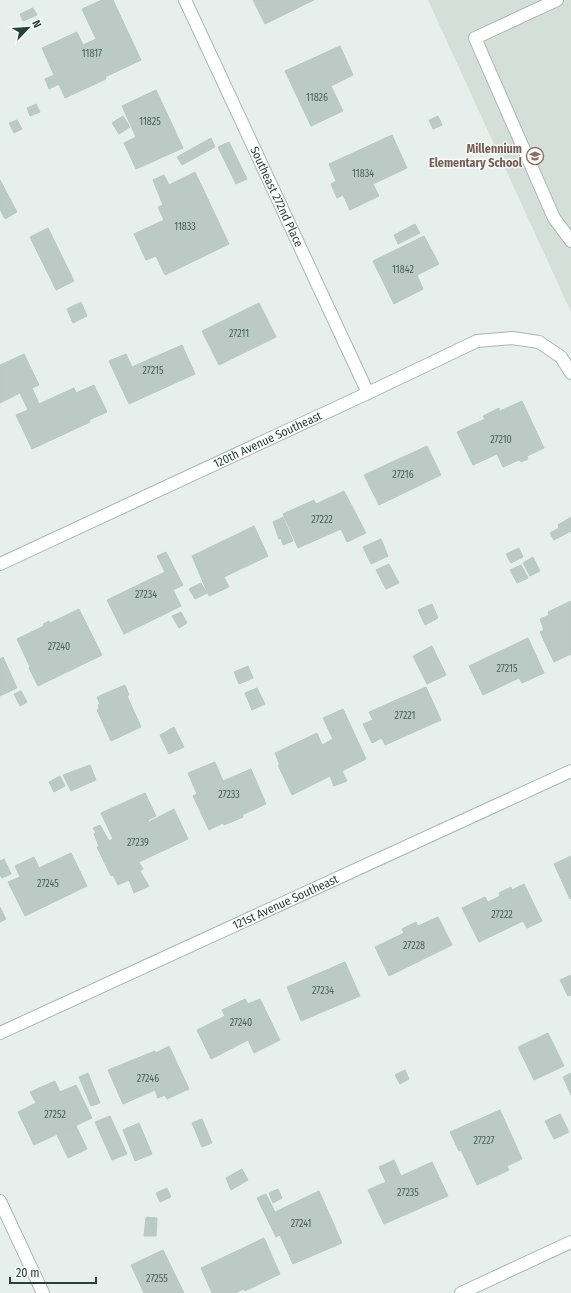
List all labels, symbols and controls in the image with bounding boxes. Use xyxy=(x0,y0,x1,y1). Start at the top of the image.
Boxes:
north arrow xyxy=(8,8,48,48)
text: N xyxy=(29,18,44,30)
house number: 11817 xyxy=(82,48,102,60)
house number: 11826 xyxy=(306,92,328,104)
house number: 11825 xyxy=(139,116,161,128)
place label: Millennium Elementary School xyxy=(429,142,523,170)
street label: Southeast 272nd Place xyxy=(247,144,306,249)
school or university icon: Millennium Elementary School xyxy=(525,146,545,166)
house number: 11834 xyxy=(352,168,374,180)
house number: 11833 xyxy=(174,221,196,233)
house number: 11842 xyxy=(392,264,414,276)
house number: 27211 xyxy=(229,328,249,340)
house number: 27215 xyxy=(143,365,164,377)
street label: 120th Avenue Southeast xyxy=(211,408,324,471)
house number: 27210 xyxy=(490,434,512,446)
house number: 27216 xyxy=(392,469,414,481)
house number: 27222 xyxy=(311,514,333,526)
house number: 27234 xyxy=(135,589,157,601)
house number: 27240 xyxy=(48,641,70,653)
house number: 27215 xyxy=(497,663,518,675)
house number: 27221 xyxy=(395,710,415,722)
house number: 27233 xyxy=(218,789,240,801)
house number: 27239 xyxy=(127,837,149,849)
street label: 121st Avenue Southeast xyxy=(230,872,341,932)
house number: 27245 xyxy=(37,878,59,890)
house number: 27222 xyxy=(491,909,513,921)
house number: 27228 xyxy=(403,940,425,952)
house number: 27234 xyxy=(312,985,334,997)
house number: 27240 xyxy=(230,1017,252,1029)
house number: 27246 xyxy=(137,1073,159,1085)
house number: 27252 xyxy=(44,1109,66,1121)
house number: 27227 xyxy=(473,1135,495,1147)
house number: 27235 xyxy=(397,1187,419,1199)
house number: 27241 xyxy=(291,1218,311,1230)
scale bar xyxy=(10,1259,96,1285)
text: 20 m xyxy=(16,1266,40,1280)
house number: 27255 xyxy=(146,1273,168,1285)

